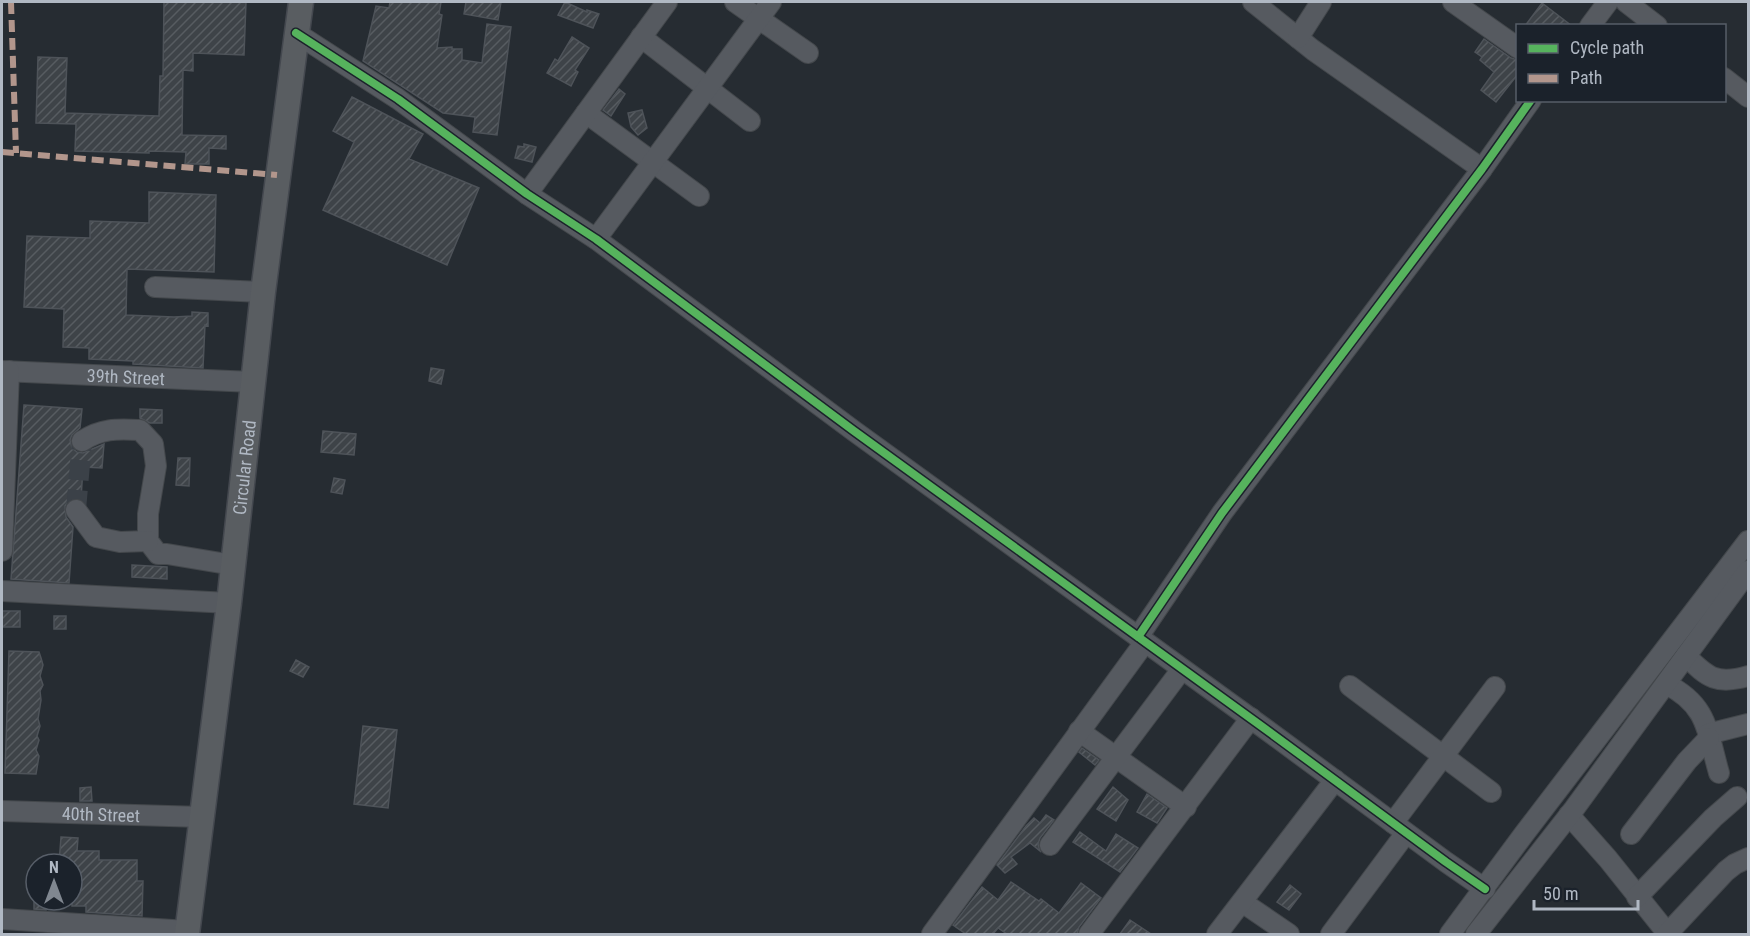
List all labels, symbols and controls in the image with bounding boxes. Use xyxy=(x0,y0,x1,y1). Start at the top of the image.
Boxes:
legend xyxy=(1516,24,1726,102)
text: Cycle path xyxy=(1570,37,1644,58)
text: Path xyxy=(1570,67,1603,88)
street label: 39th Street xyxy=(86,364,165,389)
street label: Circular Road xyxy=(228,419,259,516)
street label: 40th Street xyxy=(62,802,140,826)
north arrow xyxy=(24,852,84,912)
text: N xyxy=(49,858,59,877)
scale bar xyxy=(1534,873,1638,911)
text: 50 m xyxy=(1543,883,1578,904)

